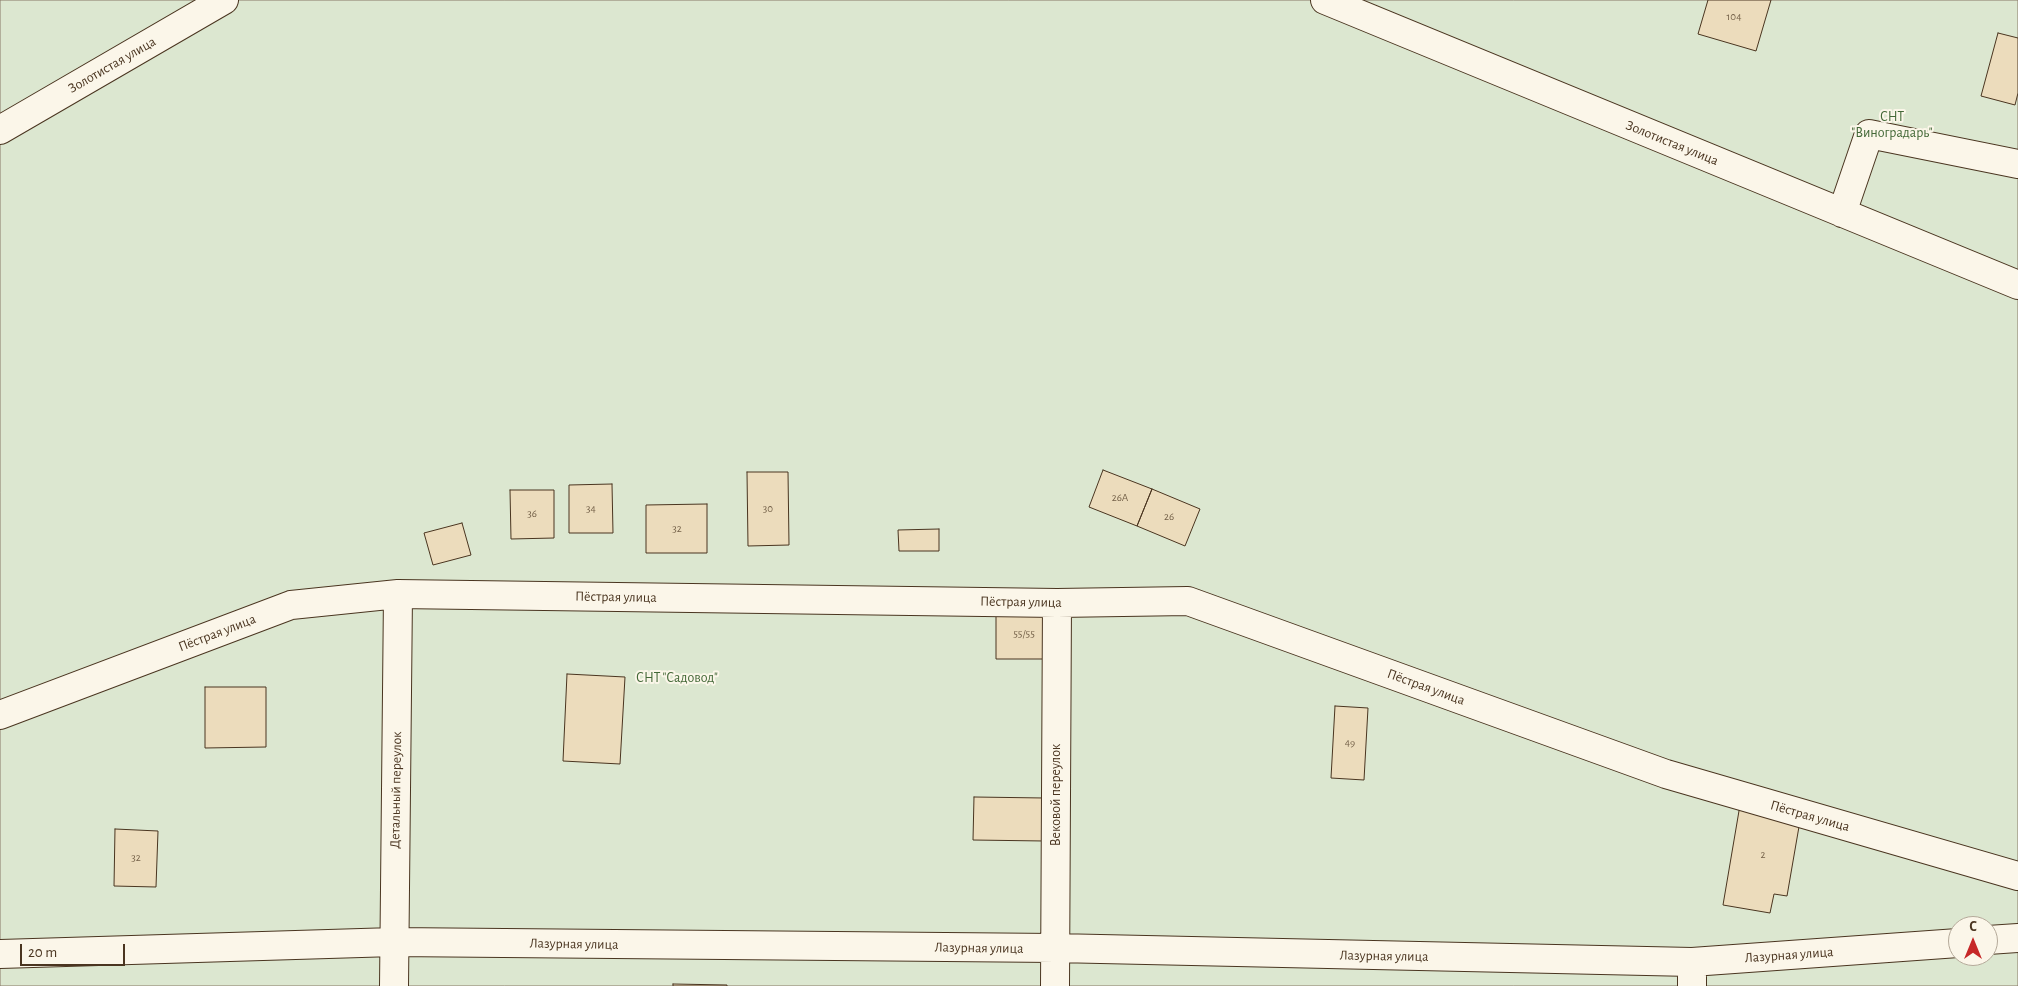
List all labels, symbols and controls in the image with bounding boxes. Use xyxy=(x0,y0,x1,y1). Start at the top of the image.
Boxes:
house number: 104 xyxy=(1727,10,1741,24)
street label: Золотистая улица xyxy=(65,33,159,97)
park label: СНТ "Виноградарь" xyxy=(1851,109,1933,142)
street label: Золотистая улица xyxy=(1623,117,1721,169)
house number: 26А xyxy=(1112,491,1128,505)
house number: 34 xyxy=(586,502,596,516)
house number: 30 xyxy=(763,502,773,516)
house number: 36 xyxy=(527,507,537,521)
house number: 26 xyxy=(1164,510,1174,524)
house number: 32 xyxy=(672,522,682,536)
street label: Пёстрая улица xyxy=(575,588,657,606)
street label: Пёстрая улица xyxy=(980,593,1062,611)
street label: Пёстрая улица xyxy=(176,611,258,655)
house number: 55/55 xyxy=(1013,627,1035,641)
street label: Пёстрая улица xyxy=(1385,665,1467,709)
park label: СНТ "Садовод" xyxy=(636,670,718,686)
street label: Детальный переулок xyxy=(387,731,405,849)
house number: 49 xyxy=(1345,736,1355,750)
street label: Вековой переулок xyxy=(1048,744,1064,846)
street label: Пёстрая улица xyxy=(1768,797,1852,835)
house number: 2 xyxy=(1760,848,1766,862)
house number: 32 xyxy=(131,851,141,865)
north arrow xyxy=(1948,916,1998,966)
text: С xyxy=(1969,920,1977,934)
scale bar xyxy=(22,934,128,966)
street label: Лазурная улица xyxy=(529,935,619,953)
street label: Лазурная улица xyxy=(934,939,1024,957)
street label: Лазурная улица xyxy=(1744,944,1834,966)
text: 20 m xyxy=(28,945,57,960)
street label: Лазурная улица xyxy=(1339,947,1429,965)

